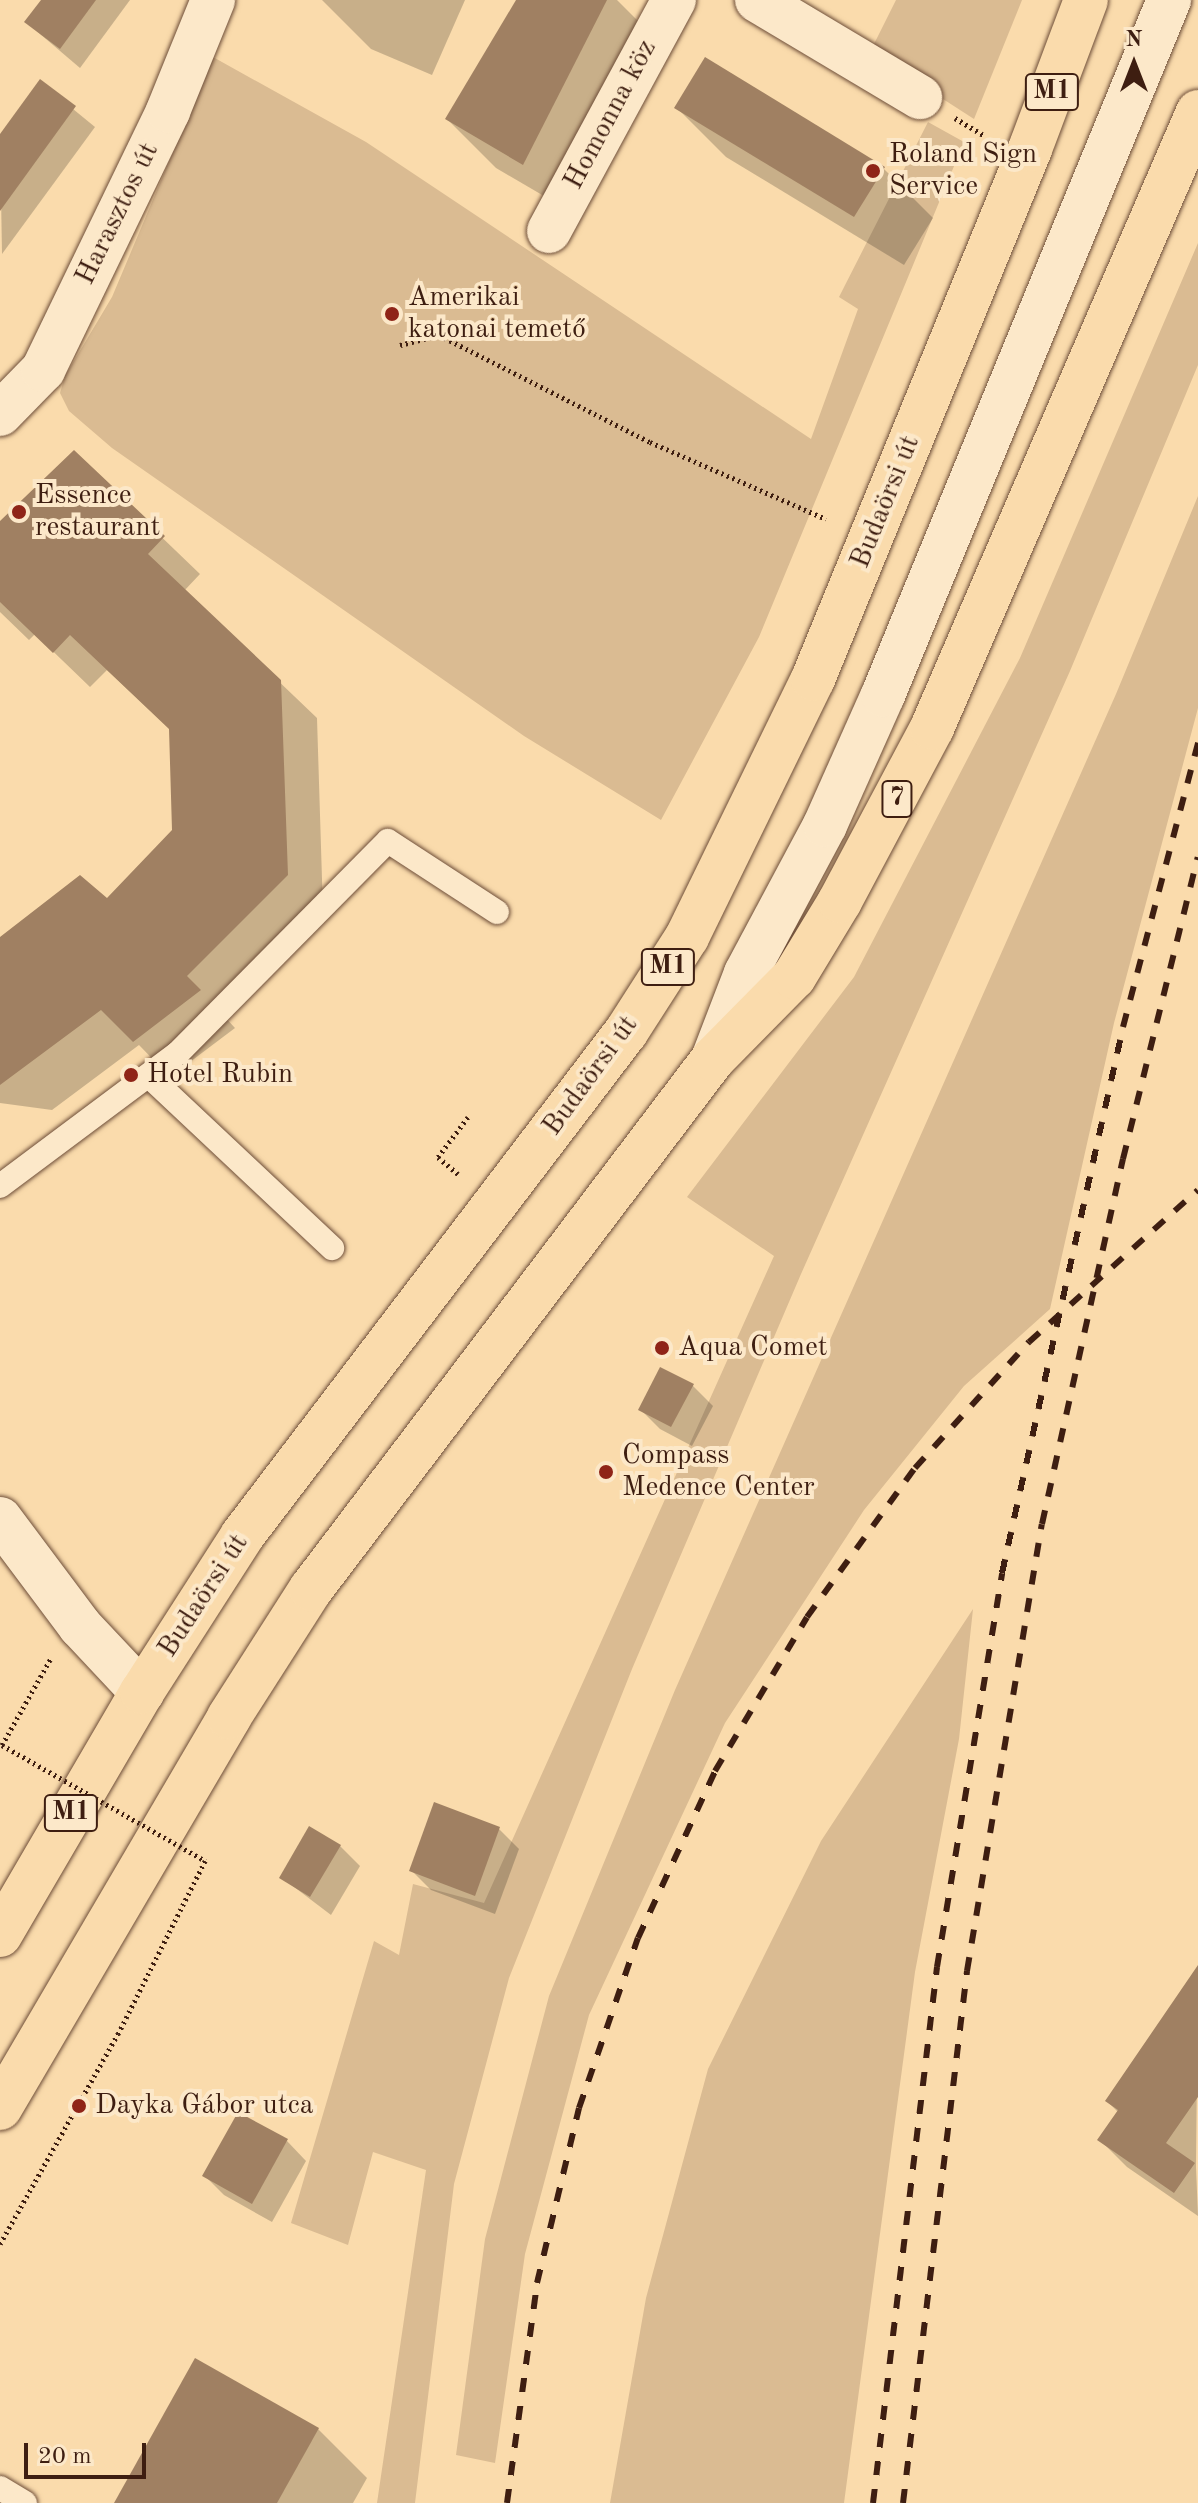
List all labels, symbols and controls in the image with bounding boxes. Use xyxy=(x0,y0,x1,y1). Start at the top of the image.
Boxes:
north arrow xyxy=(1094,24,1174,104)
text: N xyxy=(1126,29,1142,51)
street label: Homonna köz xyxy=(557,34,665,196)
road number: M1 xyxy=(1024,70,1080,114)
street label: Harasztos út xyxy=(69,137,167,291)
place label: Roland Sign Service xyxy=(889,138,1037,204)
marker: Roland Sign Service xyxy=(864,162,882,180)
place label: Amerikai katonai temető xyxy=(408,281,586,347)
marker: Amerikai katonai temető xyxy=(383,305,401,323)
street label: Budaörsi út xyxy=(844,431,928,573)
place label: Essence restaurant xyxy=(35,479,160,545)
marker: Essence restaurant xyxy=(10,503,28,521)
road number: 7 xyxy=(881,777,913,821)
road number: M1 xyxy=(640,945,696,989)
street label: Budaörsi út xyxy=(536,1009,646,1143)
place label: Hotel Rubin xyxy=(147,1058,293,1092)
marker: Hotel Rubin xyxy=(122,1066,140,1084)
place label: Aqua Comet xyxy=(678,1331,828,1365)
marker: Aqua Comet xyxy=(653,1339,671,1357)
place label: Compass Medence Center xyxy=(622,1439,815,1505)
marker: Compass Medence Center xyxy=(597,1463,615,1481)
street label: Budaörsi út xyxy=(152,1528,256,1664)
road number: M1 xyxy=(43,1791,99,1835)
place label: Dayka Gábor utca xyxy=(95,2089,314,2123)
marker: Dayka Gábor utca xyxy=(70,2097,88,2115)
scale bar xyxy=(28,2427,150,2477)
text: 20 m xyxy=(38,2445,92,2469)

